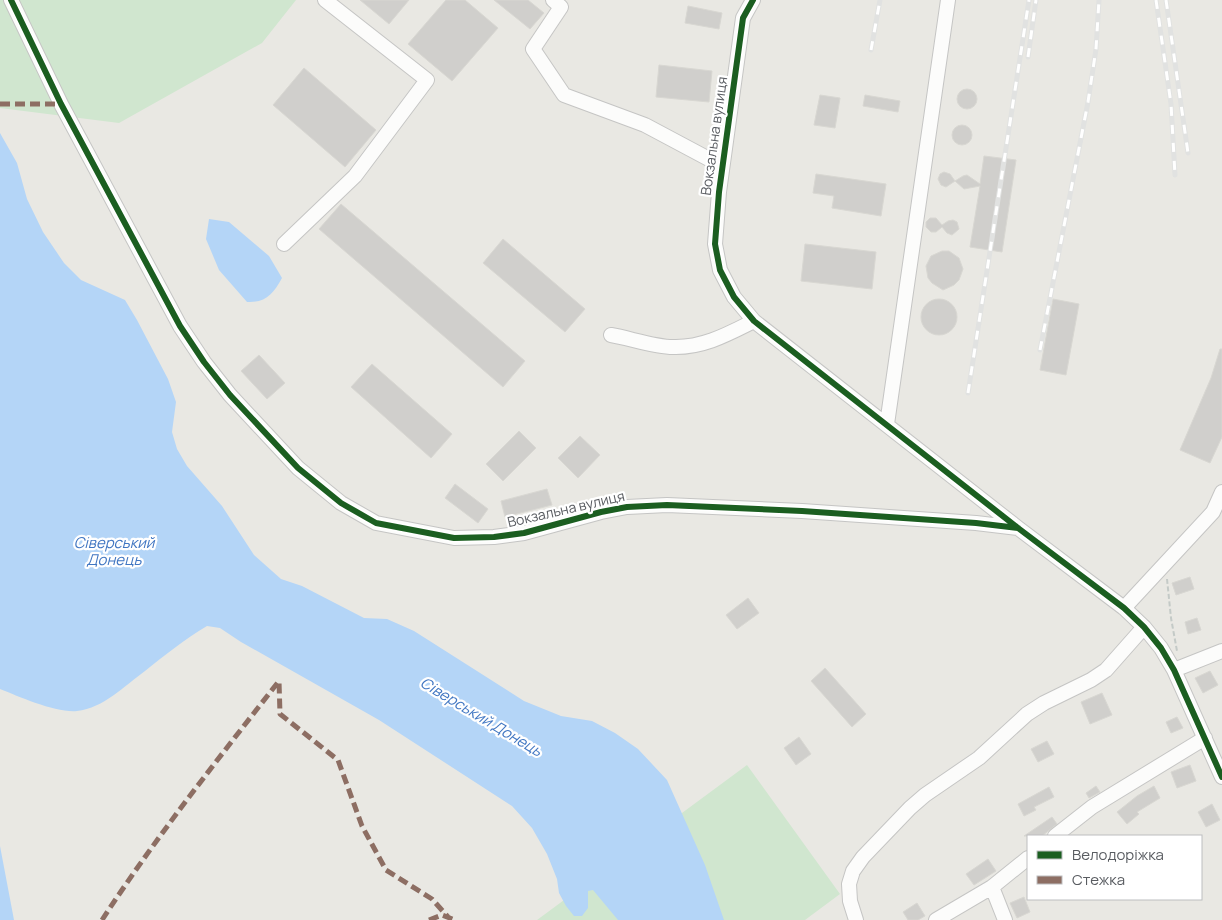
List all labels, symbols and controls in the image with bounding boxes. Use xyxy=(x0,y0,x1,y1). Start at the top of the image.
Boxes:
street label: Вокзальна вулиця xyxy=(696,75,731,197)
street label: Вокзальна вулиця xyxy=(505,486,626,531)
water label: Сіверський Донець xyxy=(74,532,156,570)
water label: Сіверський Донець xyxy=(416,672,547,762)
legend xyxy=(1027,835,1202,900)
text: Велодоріжка xyxy=(1072,844,1164,865)
text: Стежка xyxy=(1072,869,1125,890)

